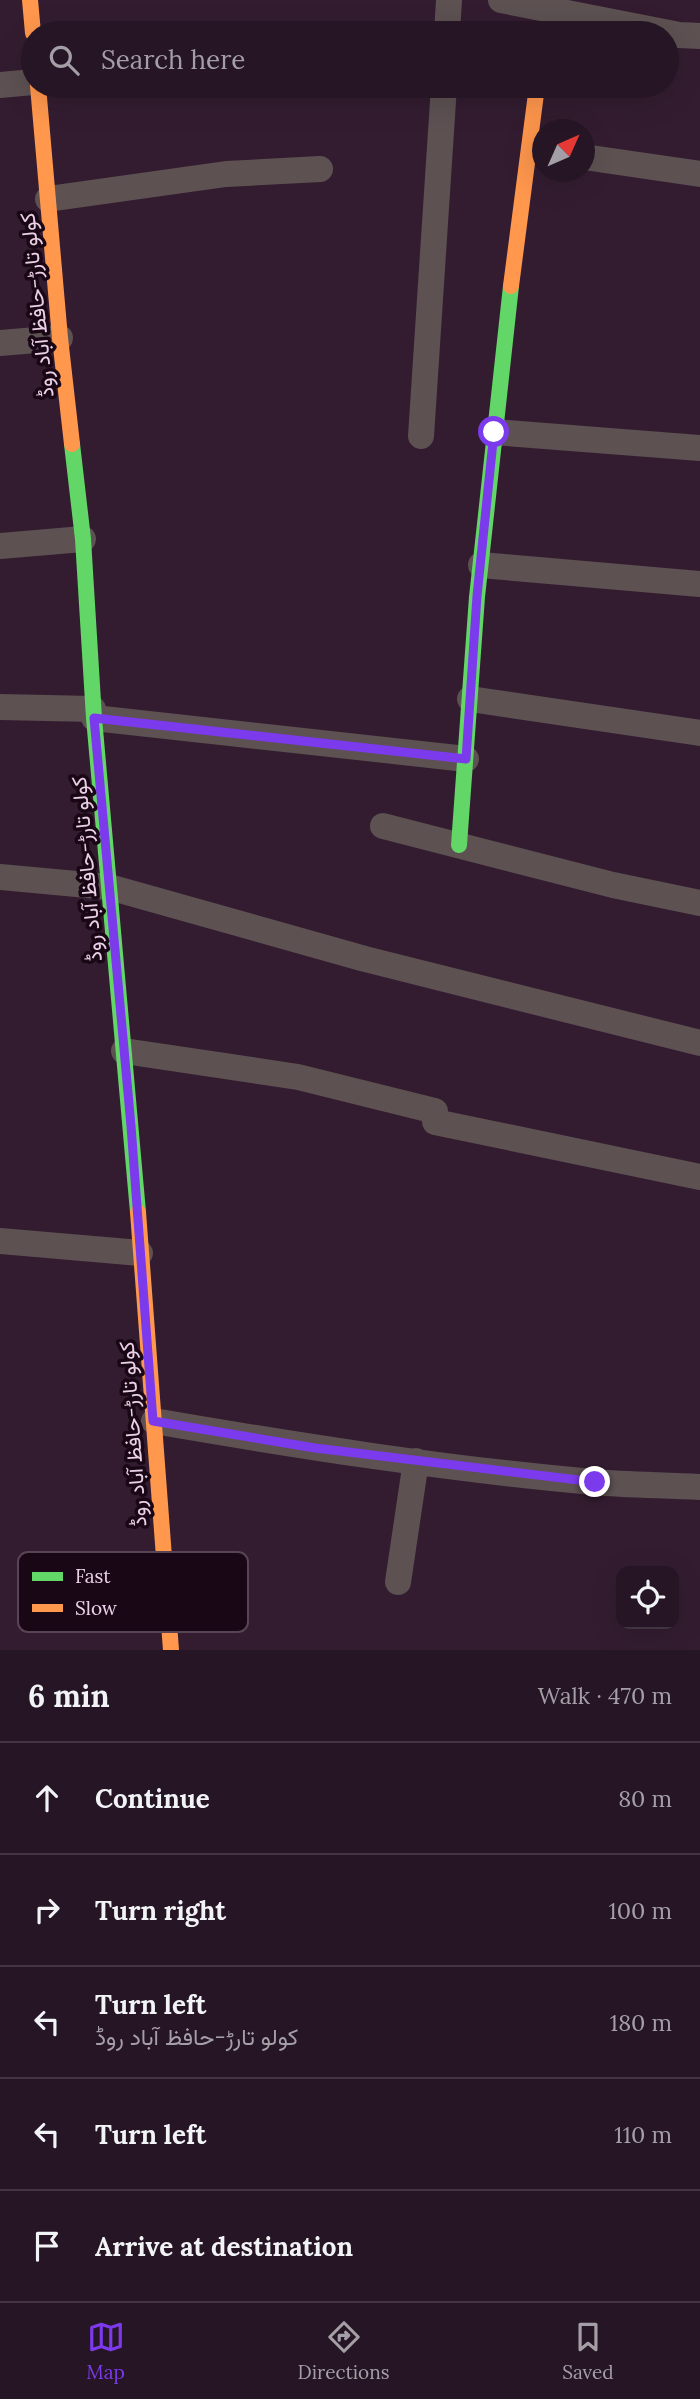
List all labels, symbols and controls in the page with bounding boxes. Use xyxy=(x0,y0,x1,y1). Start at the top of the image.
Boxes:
search box xyxy=(21,21,679,98)
icon: search xyxy=(45,41,83,79)
text: Search here xyxy=(101,43,245,76)
north arrow xyxy=(532,119,595,182)
street label: کولو تارڑ-حافظ آباد روڈ xyxy=(13,211,60,399)
route start xyxy=(478,416,509,447)
street label: کولو تارڑ-حافظ آباد روڈ xyxy=(65,775,108,963)
street label: کولو تارڑ-حافظ آباد روڈ xyxy=(113,1341,152,1527)
route end xyxy=(579,1466,610,1497)
legend xyxy=(18,1552,248,1632)
text: Fast xyxy=(75,1564,111,1588)
map controls xyxy=(616,1566,679,1629)
button: locate xyxy=(616,1566,679,1629)
text: Slow xyxy=(75,1596,118,1620)
text: 6 min xyxy=(28,1677,110,1715)
text: Walk · 470 m xyxy=(538,1681,672,1710)
icon: ahead xyxy=(28,1779,66,1817)
text: Continue xyxy=(95,1782,210,1815)
text: 80 m xyxy=(618,1784,672,1813)
icon: right xyxy=(28,1891,66,1929)
text: Turn right xyxy=(95,1894,226,1927)
text: 100 m xyxy=(608,1896,672,1925)
text: Turn left xyxy=(95,1988,206,2021)
icon: left xyxy=(28,2003,66,2041)
text: 180 m xyxy=(610,2008,672,2037)
text: کولو تارڑ-حافظ آباد روڈ xyxy=(95,2022,298,2051)
icon: left xyxy=(28,2115,66,2153)
text: Turn left xyxy=(95,2118,206,2151)
text: 110 m xyxy=(614,2120,672,2149)
icon: arrive xyxy=(28,2227,66,2265)
text: Arrive at destination xyxy=(95,2230,353,2263)
tab: Map xyxy=(86,2318,125,2384)
tab: Directions xyxy=(298,2318,390,2384)
tab: Saved xyxy=(562,2318,614,2384)

